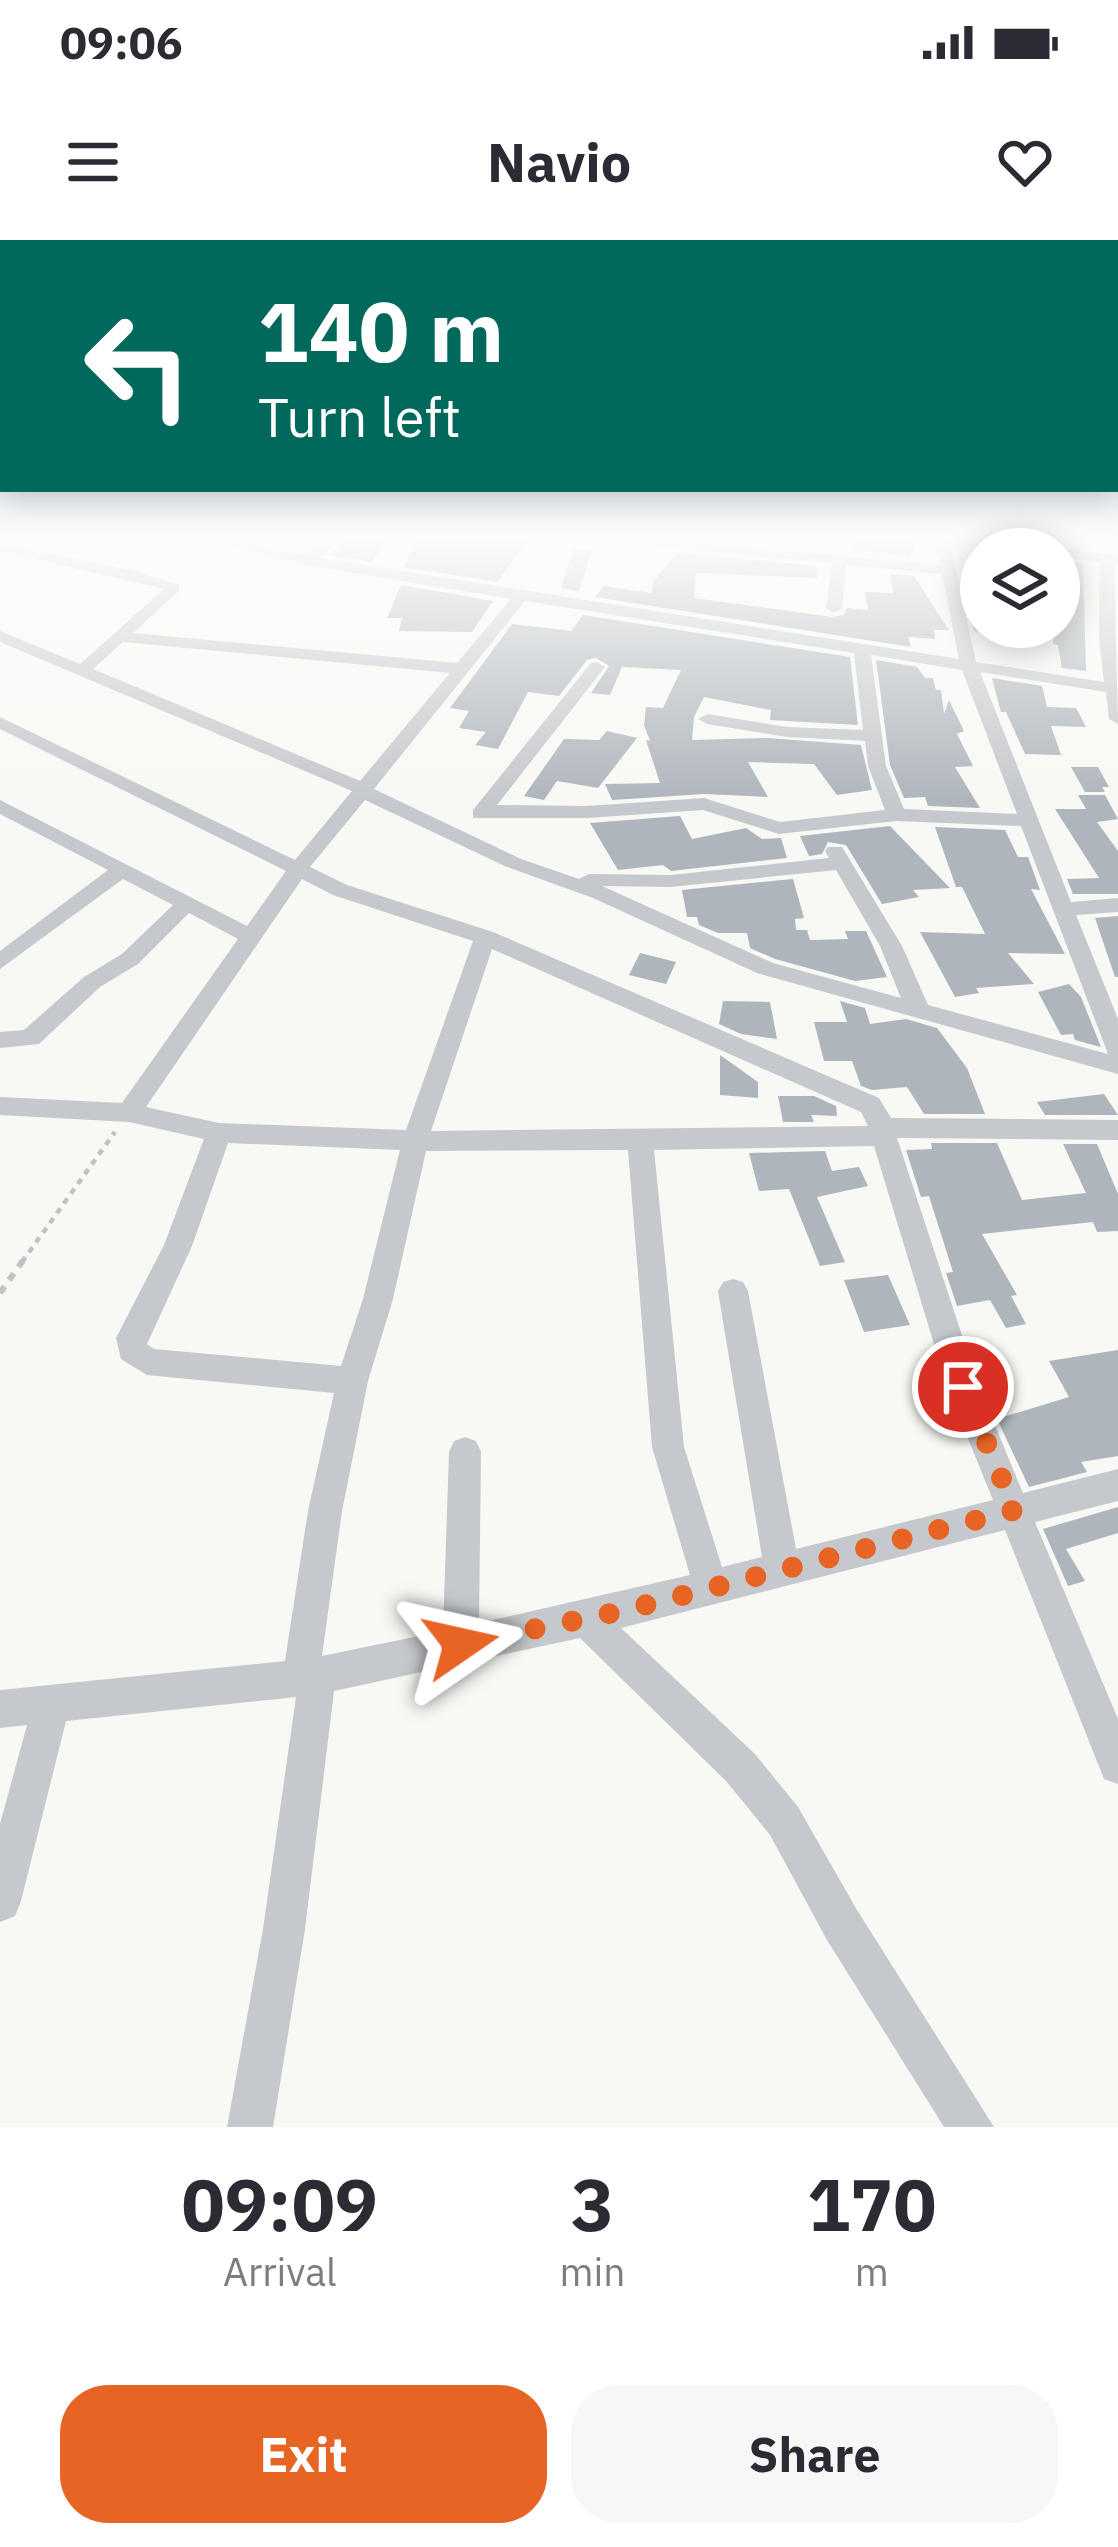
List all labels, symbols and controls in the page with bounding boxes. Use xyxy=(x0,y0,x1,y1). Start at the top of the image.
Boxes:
text: 09:06 xyxy=(60,13,183,71)
text: Navio xyxy=(487,127,631,197)
icon: menu xyxy=(60,129,126,195)
icon: heart xyxy=(992,129,1058,195)
text: 140 m xyxy=(258,276,504,385)
icon: left xyxy=(60,288,216,444)
text: Turn left xyxy=(258,382,461,452)
map controls xyxy=(960,528,1080,648)
button: layers xyxy=(960,528,1080,648)
pin xyxy=(912,1336,1014,1438)
icon: arrive xyxy=(930,1354,996,1420)
position arrow xyxy=(398,1581,524,1707)
text: 09:09 xyxy=(181,2157,378,2251)
text: 3 xyxy=(571,2157,614,2251)
text: 170 xyxy=(807,2157,937,2251)
text: Arrival xyxy=(223,2246,337,2297)
text: min xyxy=(560,2246,625,2297)
text: m xyxy=(855,2246,889,2297)
button: Exit xyxy=(60,2385,547,2523)
button: Share xyxy=(571,2385,1058,2523)

